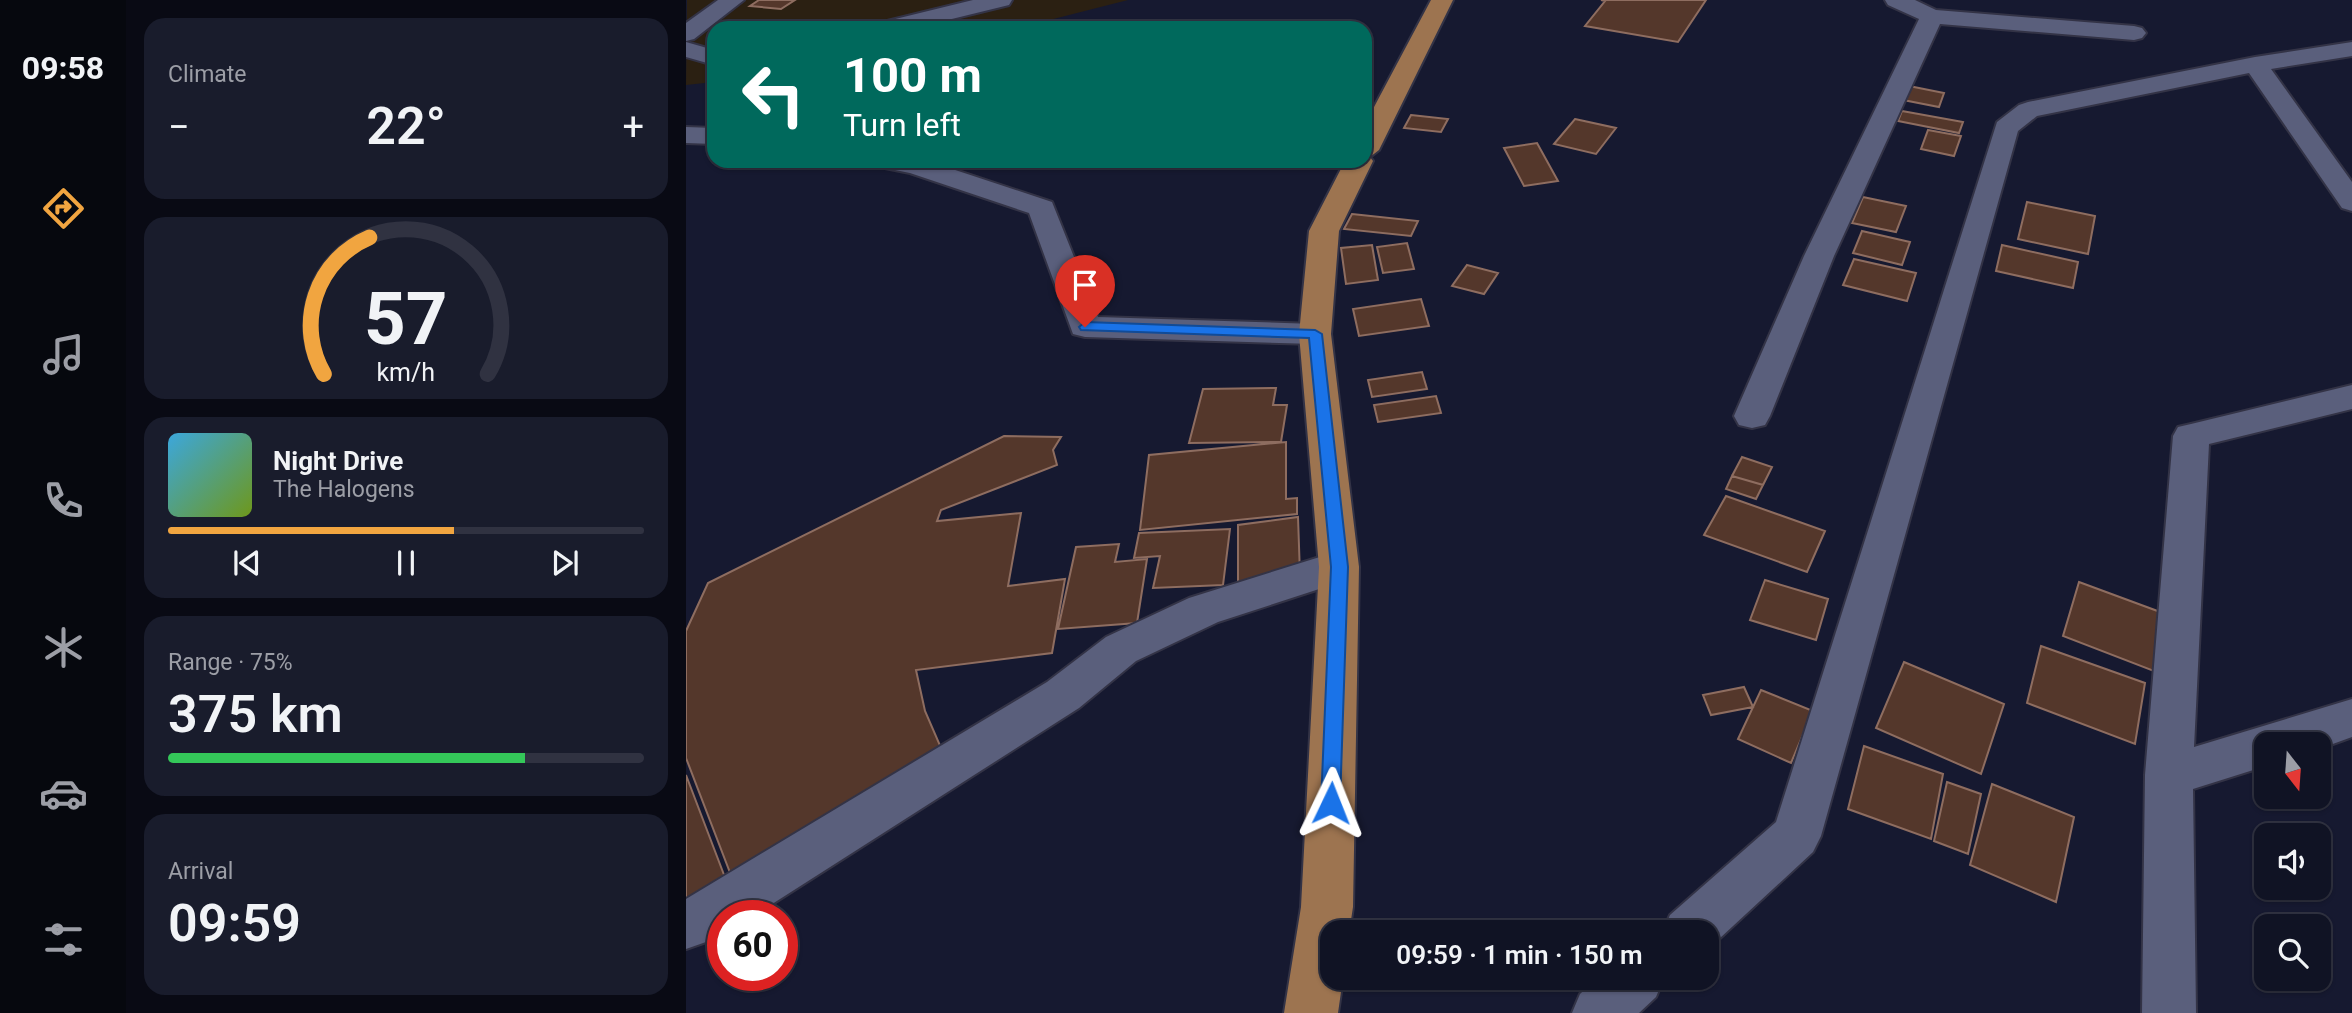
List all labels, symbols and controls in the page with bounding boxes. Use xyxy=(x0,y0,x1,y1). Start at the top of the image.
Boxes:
text: 100 m xyxy=(843,47,982,104)
text: 09:58 xyxy=(22,49,104,87)
icon: left xyxy=(728,49,819,140)
text: Climate xyxy=(168,61,247,88)
text: 22° xyxy=(366,96,446,157)
text: − xyxy=(168,105,190,149)
text: + xyxy=(622,105,644,149)
text: Turn left xyxy=(843,106,961,144)
icon: directions xyxy=(39,184,88,233)
pin xyxy=(1055,255,1115,327)
icon: arrive xyxy=(1066,266,1104,304)
text: 57 xyxy=(364,276,448,362)
icon: music xyxy=(39,330,88,379)
text: km/h xyxy=(377,358,435,387)
text: Night Drive xyxy=(273,446,403,476)
icon: phone xyxy=(39,476,88,525)
text: The Halogens xyxy=(273,476,415,503)
icon: previous xyxy=(228,544,266,582)
icon: pause xyxy=(387,544,425,582)
icon: next xyxy=(546,544,584,582)
icon: climate xyxy=(39,623,88,672)
text: Range · 75% xyxy=(168,649,293,676)
text: 375 km xyxy=(168,684,343,745)
north arrow xyxy=(2254,732,2331,808)
map controls xyxy=(2254,732,2331,991)
position arrow xyxy=(1294,766,1368,840)
icon: car xyxy=(39,769,88,818)
button: sound xyxy=(2254,823,2331,900)
text: Arrival xyxy=(168,858,233,885)
text: 09:59 xyxy=(168,893,301,954)
speed limit sign: 60 xyxy=(707,900,798,991)
button: search xyxy=(2254,914,2331,991)
icon: filters xyxy=(39,915,88,964)
text: 09:59 · 1 min · 150 m xyxy=(1396,940,1643,970)

